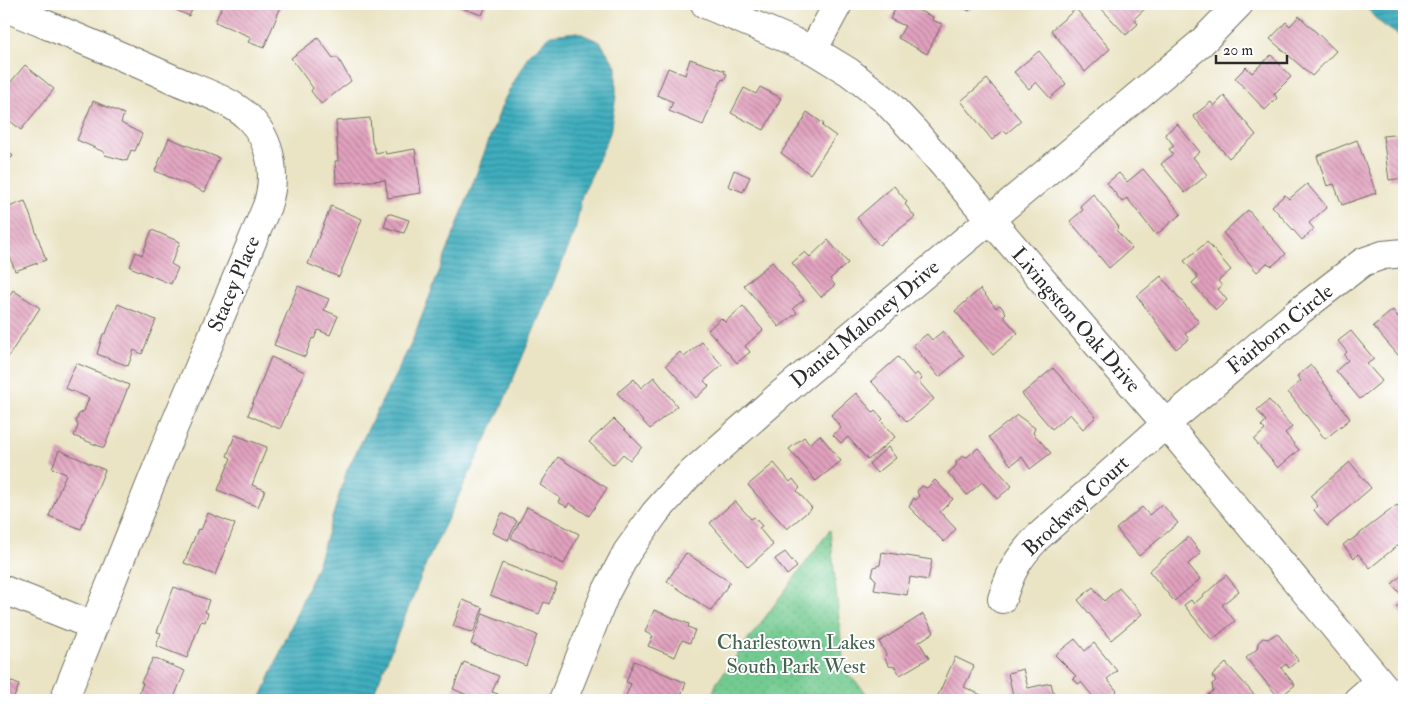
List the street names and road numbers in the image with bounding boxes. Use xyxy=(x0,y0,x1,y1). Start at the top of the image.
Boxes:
street label: Stacey Place xyxy=(202,232,266,336)
street label: Livingston Oak Drive xyxy=(1005,242,1147,398)
street label: Daniel Maloney Drive xyxy=(785,254,945,394)
street label: Fairborn Circle xyxy=(1221,278,1339,380)
street label: Brockway Court xyxy=(1017,450,1135,562)

